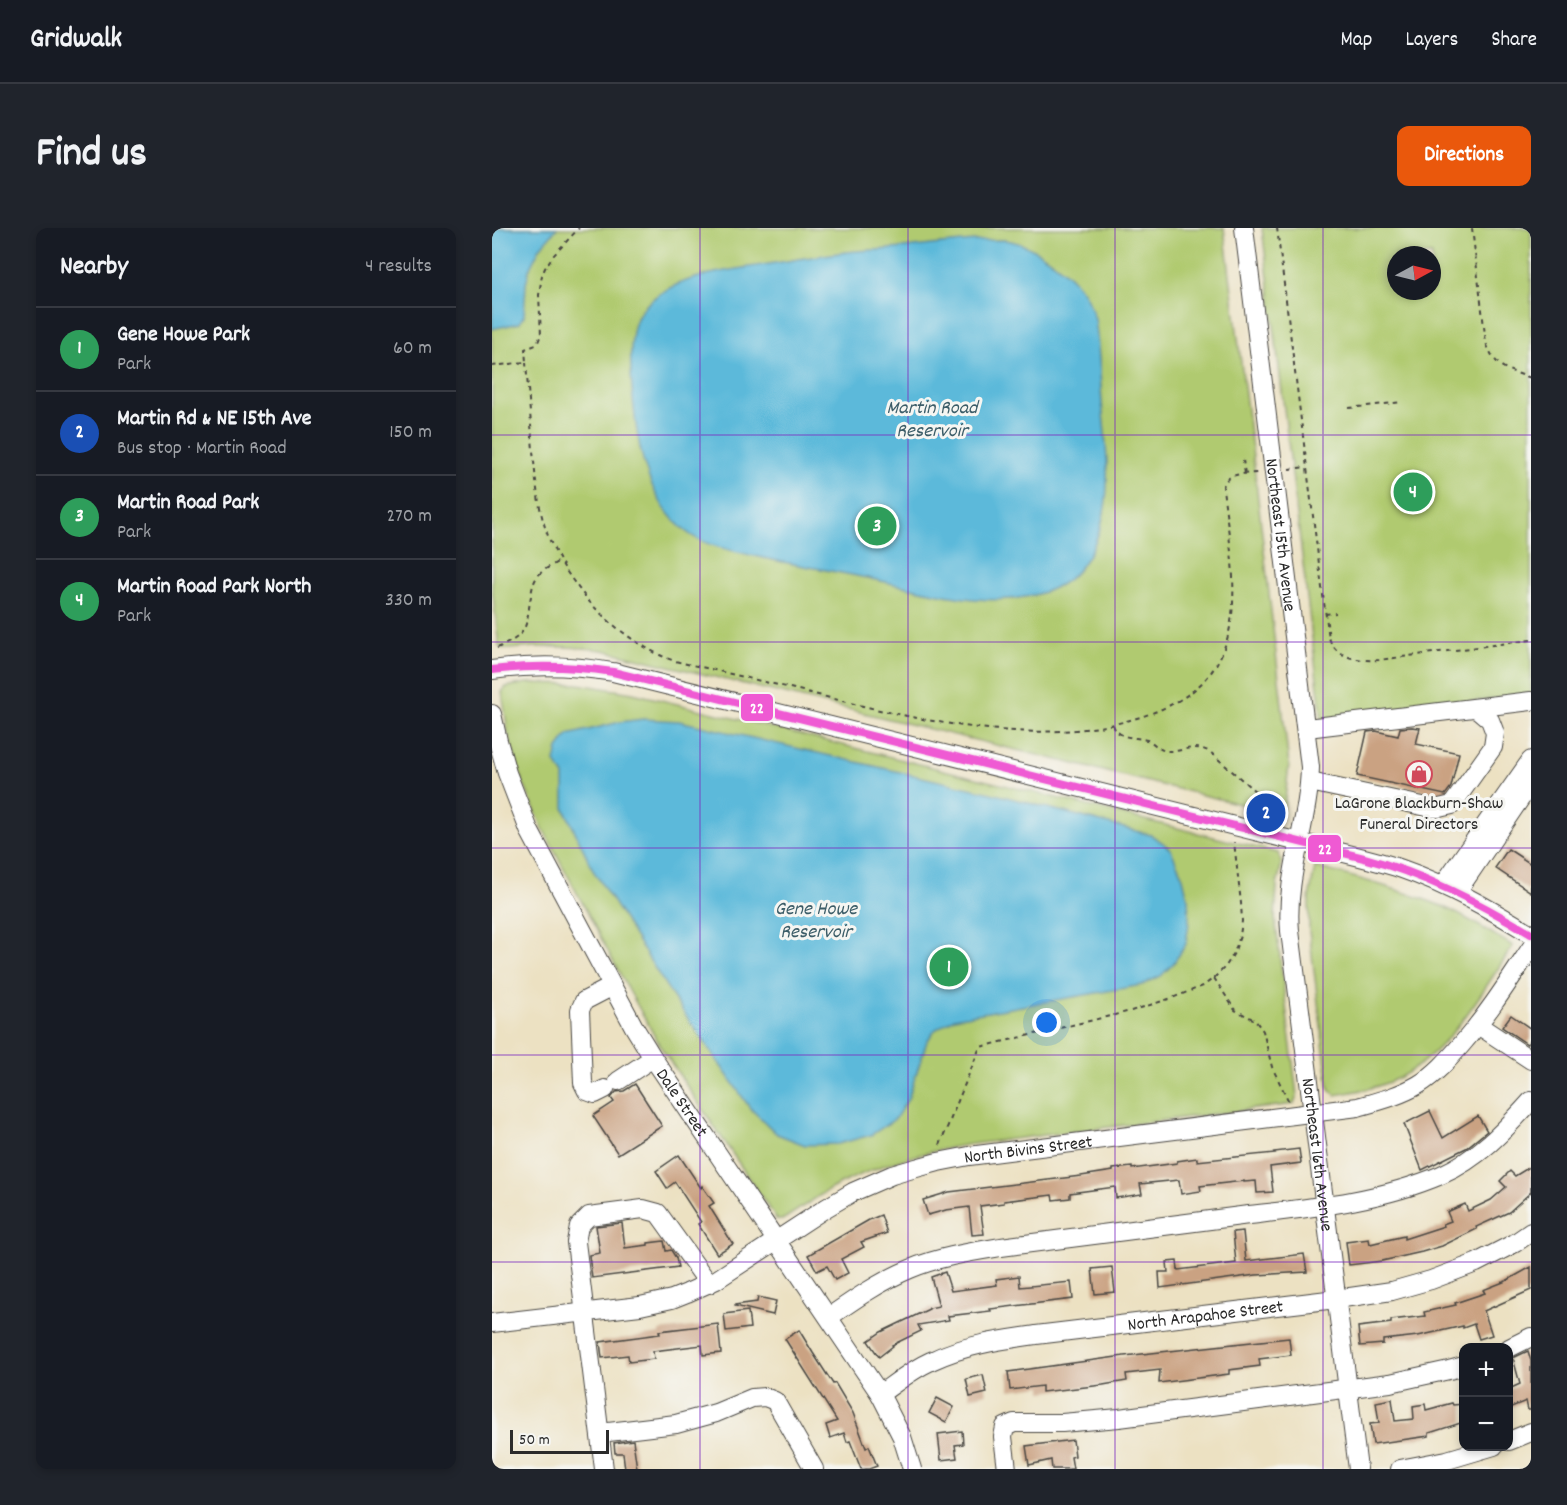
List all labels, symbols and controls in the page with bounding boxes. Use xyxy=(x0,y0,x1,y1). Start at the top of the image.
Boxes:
text: Gridwalk xyxy=(30,21,122,61)
text: Map xyxy=(1341,26,1372,56)
text: Layers xyxy=(1405,26,1458,56)
text: Share xyxy=(1491,26,1537,56)
text: Find us xyxy=(36,126,147,186)
button: Directions xyxy=(1397,126,1531,186)
north arrow xyxy=(1387,246,1441,300)
text: Nearby xyxy=(60,249,128,286)
text: 4 results xyxy=(365,253,432,281)
text: Gene Howe Park xyxy=(117,320,250,351)
text: 1 xyxy=(77,335,82,363)
text: 60 m xyxy=(393,335,432,363)
text: Park xyxy=(117,351,151,379)
water label: Martin Road Reservoir xyxy=(887,395,980,446)
text: Martin Rd & NE 15th Ave xyxy=(117,404,312,435)
text: 2 xyxy=(75,419,84,447)
text: 150 m xyxy=(389,419,432,447)
text: Bus stop · Martin Road xyxy=(117,435,287,463)
street label: Northeast 15th Avenue xyxy=(1257,457,1301,613)
pin: 4 xyxy=(1394,470,1432,514)
text: Martin Road Park xyxy=(117,488,259,519)
text: 3 xyxy=(75,503,84,531)
text: 270 m xyxy=(386,503,432,531)
pin: 3 xyxy=(858,504,896,548)
text: Park xyxy=(117,519,151,547)
text: Martin Road Park North xyxy=(117,572,311,603)
text: 4 xyxy=(75,587,84,615)
text: 330 m xyxy=(385,587,432,615)
text: Park xyxy=(117,603,151,631)
line badge: 22 xyxy=(740,693,774,722)
text: 22 xyxy=(750,698,764,721)
shop icon: LaGrone Blackburn-Shaw Funeral Directors xyxy=(1404,759,1434,789)
pin: 2 xyxy=(1246,790,1286,836)
place label: LaGrone Blackburn-Shaw Funeral Directors xyxy=(1335,792,1503,838)
line badge: 22 xyxy=(1307,834,1342,863)
text: 22 xyxy=(1318,839,1332,862)
water label: Gene Howe Reservoir xyxy=(775,896,858,947)
pin: 1 xyxy=(930,944,968,990)
your location xyxy=(1032,1008,1061,1037)
street label: Dale Street xyxy=(649,1064,713,1143)
street label: Northeast 16th Avenue xyxy=(1294,1077,1338,1233)
street label: North Bivins Street xyxy=(962,1131,1094,1172)
street label: North Arapahoe Street xyxy=(1126,1295,1285,1339)
map controls xyxy=(1459,1343,1513,1451)
button: + xyxy=(1459,1343,1513,1397)
button: − xyxy=(1459,1397,1513,1451)
scale bar xyxy=(510,1427,609,1454)
text: 50 m xyxy=(519,1429,550,1452)

